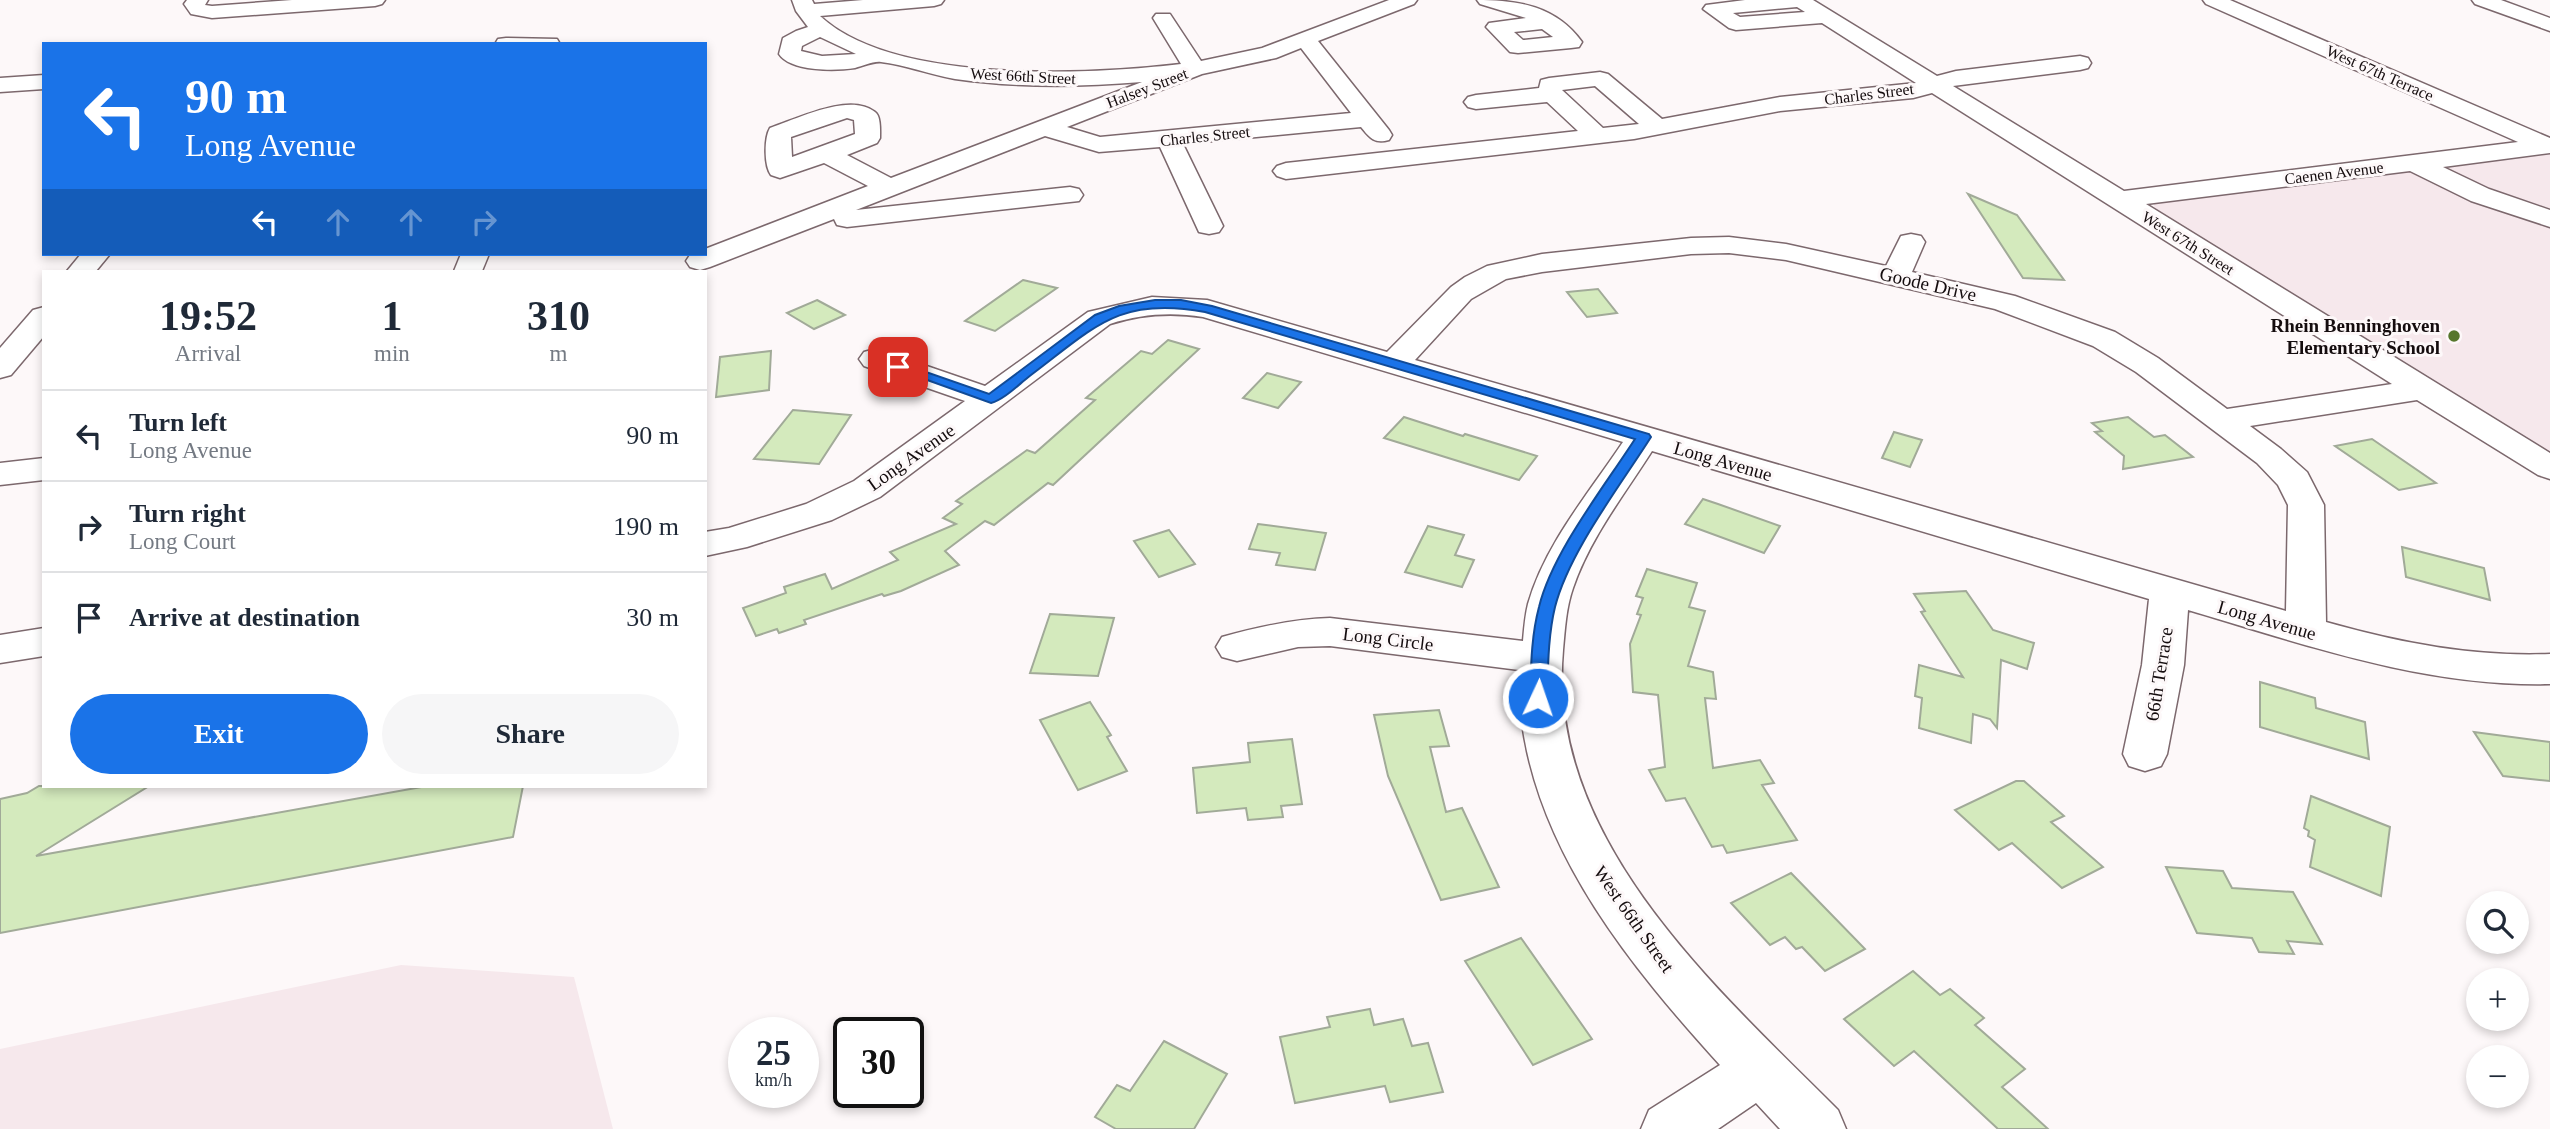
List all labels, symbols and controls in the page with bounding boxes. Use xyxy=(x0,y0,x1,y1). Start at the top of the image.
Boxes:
street label: West 67th Terrace xyxy=(2324,42,2436,104)
street label: West 66th Street xyxy=(970,65,1077,87)
street label: Halsey Street xyxy=(1104,65,1191,112)
text: 90 m xyxy=(185,69,287,124)
icon: left xyxy=(70,70,161,161)
street label: Charles Street xyxy=(1823,80,1915,108)
street label: Charles Street xyxy=(1159,123,1251,149)
text: Long Avenue xyxy=(185,127,356,163)
street label: Caenen Avenue xyxy=(2283,158,2385,188)
icon: left xyxy=(246,203,284,241)
icon: ahead xyxy=(319,203,357,241)
icon: ahead xyxy=(392,203,430,241)
icon: right xyxy=(465,203,503,241)
street label: West 67th Street xyxy=(2139,208,2238,278)
street label: Goode Drive xyxy=(1878,263,1978,305)
text: 19:52 xyxy=(159,293,257,339)
text: 1 xyxy=(381,293,402,339)
text: 310 xyxy=(527,293,590,339)
place label: Rhein Benninghoven Elementary School xyxy=(2271,315,2440,358)
marker: Rhein Benninghoven Elementary School xyxy=(2446,328,2462,344)
pin xyxy=(868,337,928,397)
text: Arrival xyxy=(175,341,241,366)
text: min xyxy=(374,341,410,366)
text: m xyxy=(549,341,567,366)
icon: arrive xyxy=(879,348,917,386)
text: Turn left xyxy=(129,408,227,437)
icon: left xyxy=(70,417,108,455)
street label: Long Avenue xyxy=(863,419,959,495)
text: 90 m xyxy=(626,421,679,450)
street label: Long Avenue xyxy=(1671,437,1775,485)
text: Long Avenue xyxy=(129,438,252,463)
text: Turn right xyxy=(129,499,246,528)
icon: right xyxy=(70,508,108,546)
text: 190 m xyxy=(613,512,679,541)
text: Long Court xyxy=(129,529,236,554)
street label: Long Avenue xyxy=(2215,596,2319,644)
icon: arrive xyxy=(70,599,108,637)
text: Arrive at destination xyxy=(129,603,360,632)
text: 30 m xyxy=(626,603,679,632)
street label: Long Circle xyxy=(1341,623,1435,655)
street label: 66th Terrace xyxy=(2141,626,2177,722)
position arrow xyxy=(1501,661,1575,735)
button: Exit xyxy=(70,694,368,774)
button: Share xyxy=(382,694,679,774)
street label: West 66th Street xyxy=(1590,862,1679,977)
map controls xyxy=(2466,891,2529,1108)
button: search xyxy=(2466,891,2529,954)
button: + xyxy=(2466,968,2529,1031)
speed limit sign: 30 xyxy=(833,1017,924,1108)
text: 25 xyxy=(756,1034,791,1073)
button: − xyxy=(2466,1045,2529,1108)
text: km/h xyxy=(755,1070,792,1090)

